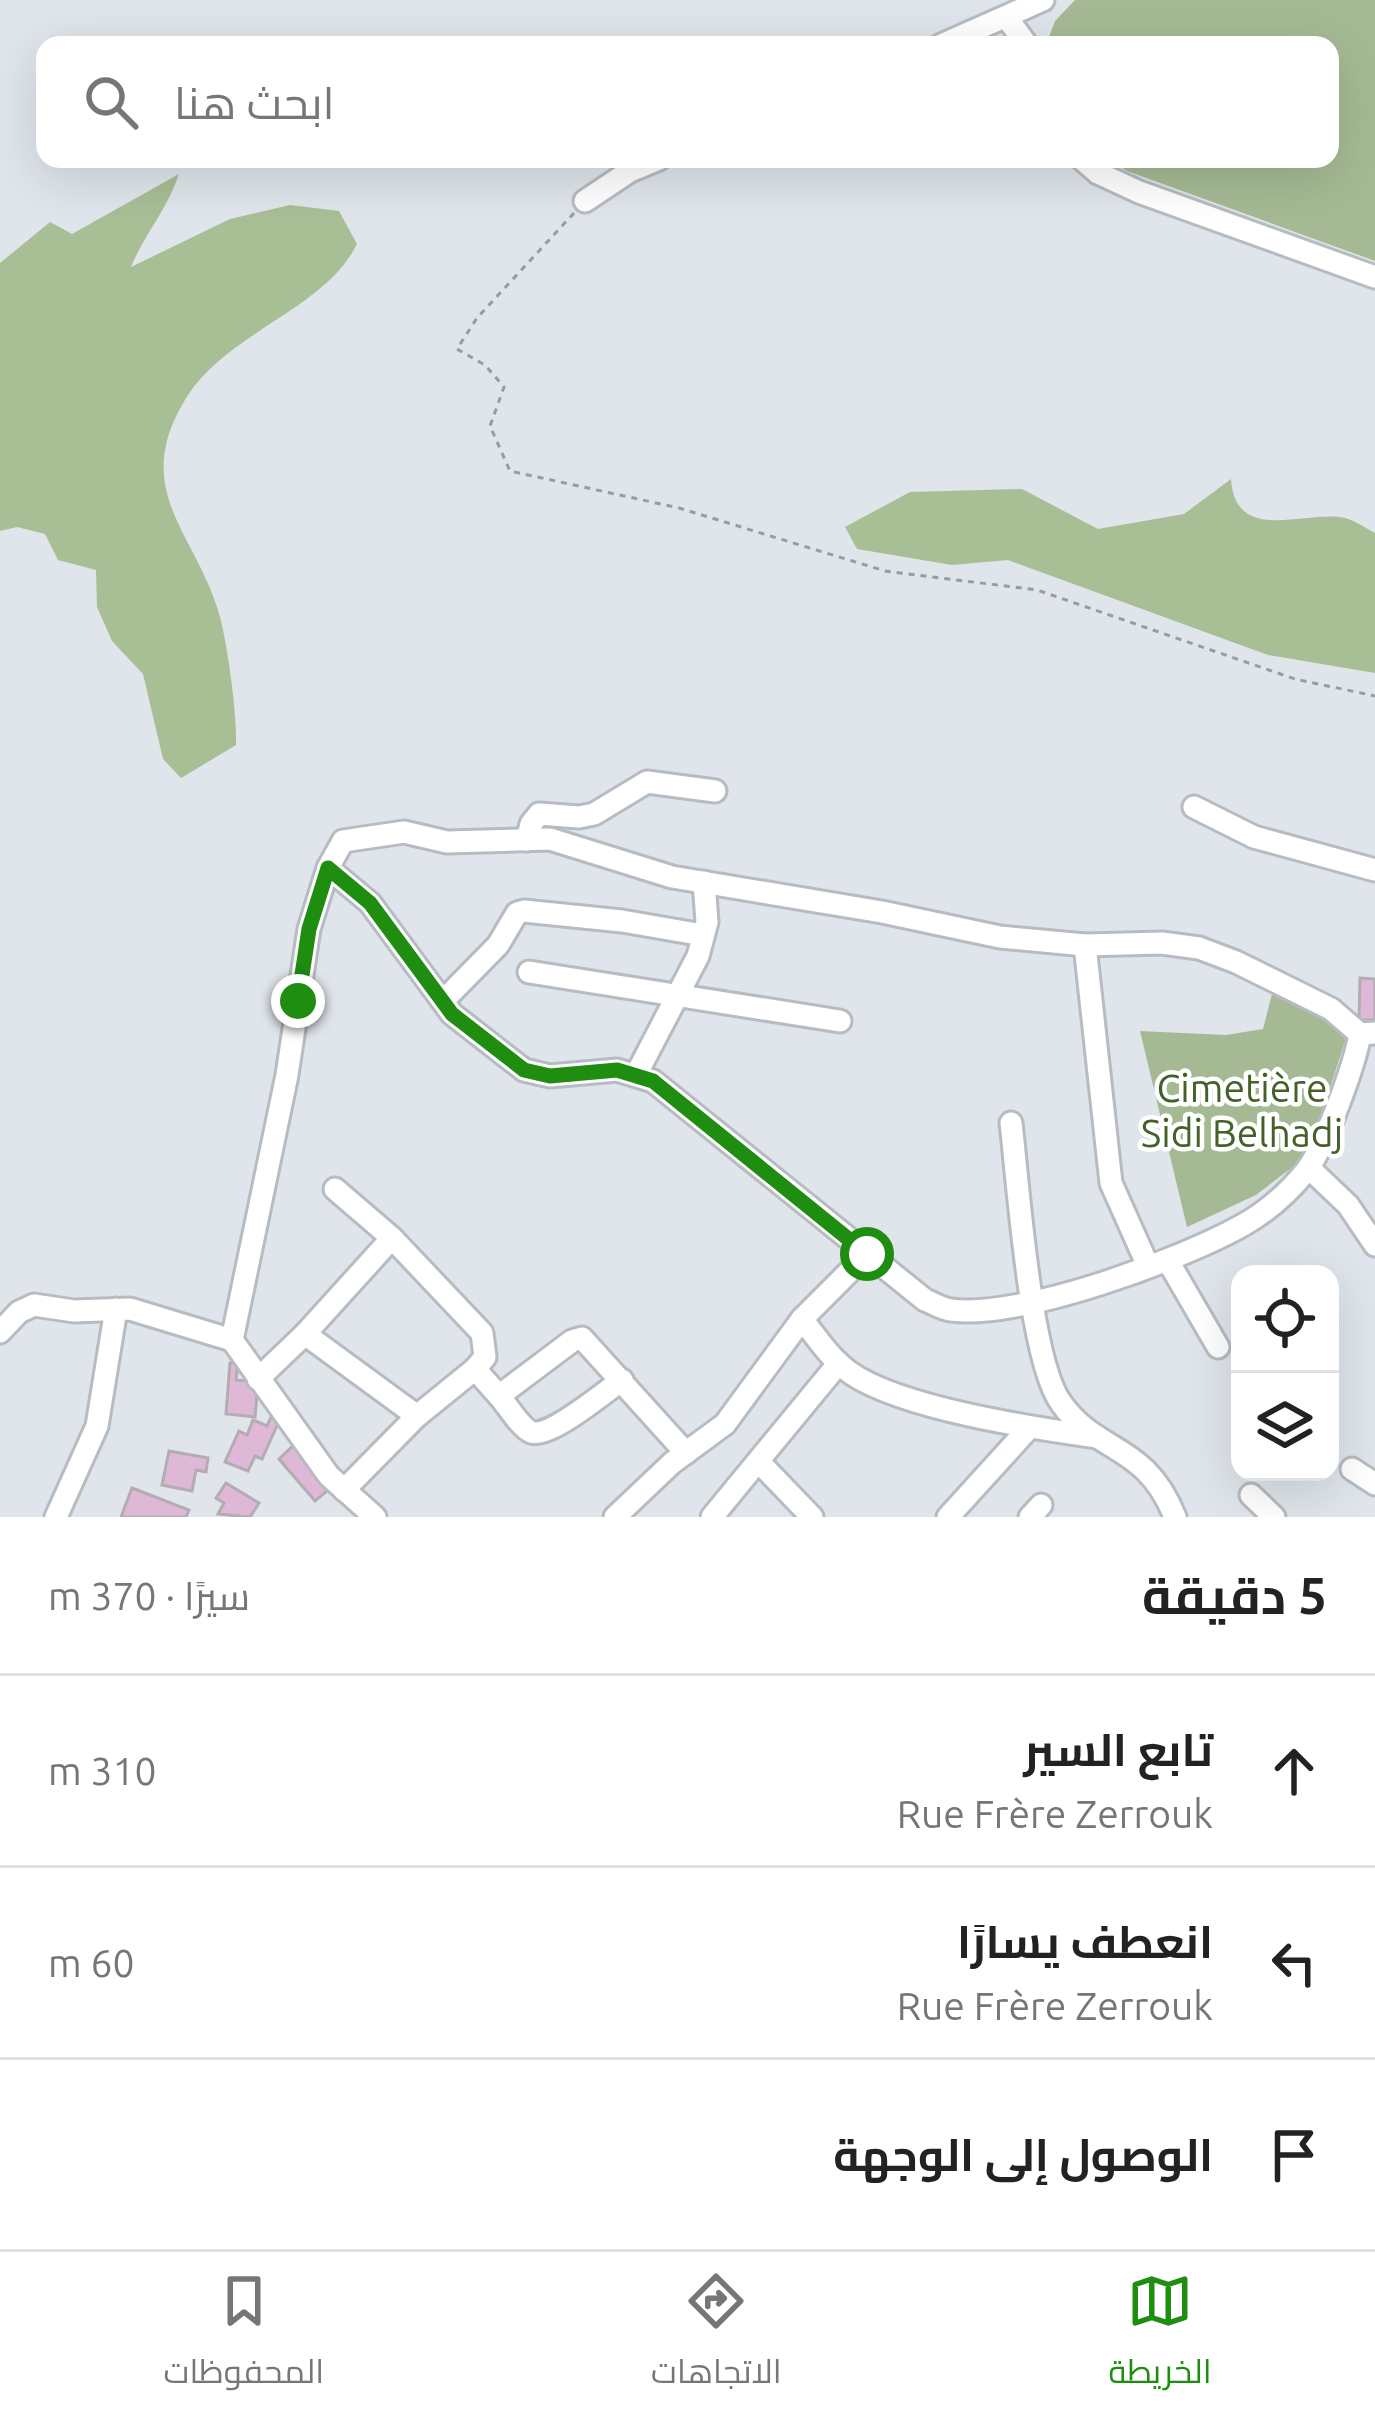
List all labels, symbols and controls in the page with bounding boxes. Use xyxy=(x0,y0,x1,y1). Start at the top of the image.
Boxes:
search box xyxy=(36,36,1339,168)
icon: search xyxy=(78,69,144,135)
text: ابحث هنا xyxy=(174,77,335,128)
route end xyxy=(271,974,325,1028)
park label: Cimetière Sidi Belhadj xyxy=(1141,1066,1343,1154)
route start xyxy=(840,1227,894,1281)
map controls xyxy=(1231,1265,1339,1481)
button: locate xyxy=(1231,1265,1339,1373)
button: layers xyxy=(1231,1373,1339,1481)
text: 5 دقيقة xyxy=(1142,1566,1327,1624)
text: سيرًا · 370 m xyxy=(48,1574,250,1617)
text: تابع السير xyxy=(1023,1724,1213,1775)
icon: ahead xyxy=(1261,1738,1327,1804)
text: 310 m xyxy=(48,1749,157,1792)
text: Rue Frère Zerrouk xyxy=(897,1792,1213,1835)
text: انعطف يسارًا xyxy=(957,1916,1213,1967)
icon: left xyxy=(1261,1930,1327,1996)
text: 60 m xyxy=(48,1941,135,1984)
text: Rue Frère Zerrouk xyxy=(897,1984,1213,2027)
icon: arrive xyxy=(1261,2122,1327,2188)
text: الوصول إلى الوجهة xyxy=(833,2129,1213,2180)
tab: المحفوظات xyxy=(163,2268,324,2402)
tab: الاتجاهات xyxy=(651,2268,782,2402)
tab: الخريطة xyxy=(1109,2268,1212,2402)

